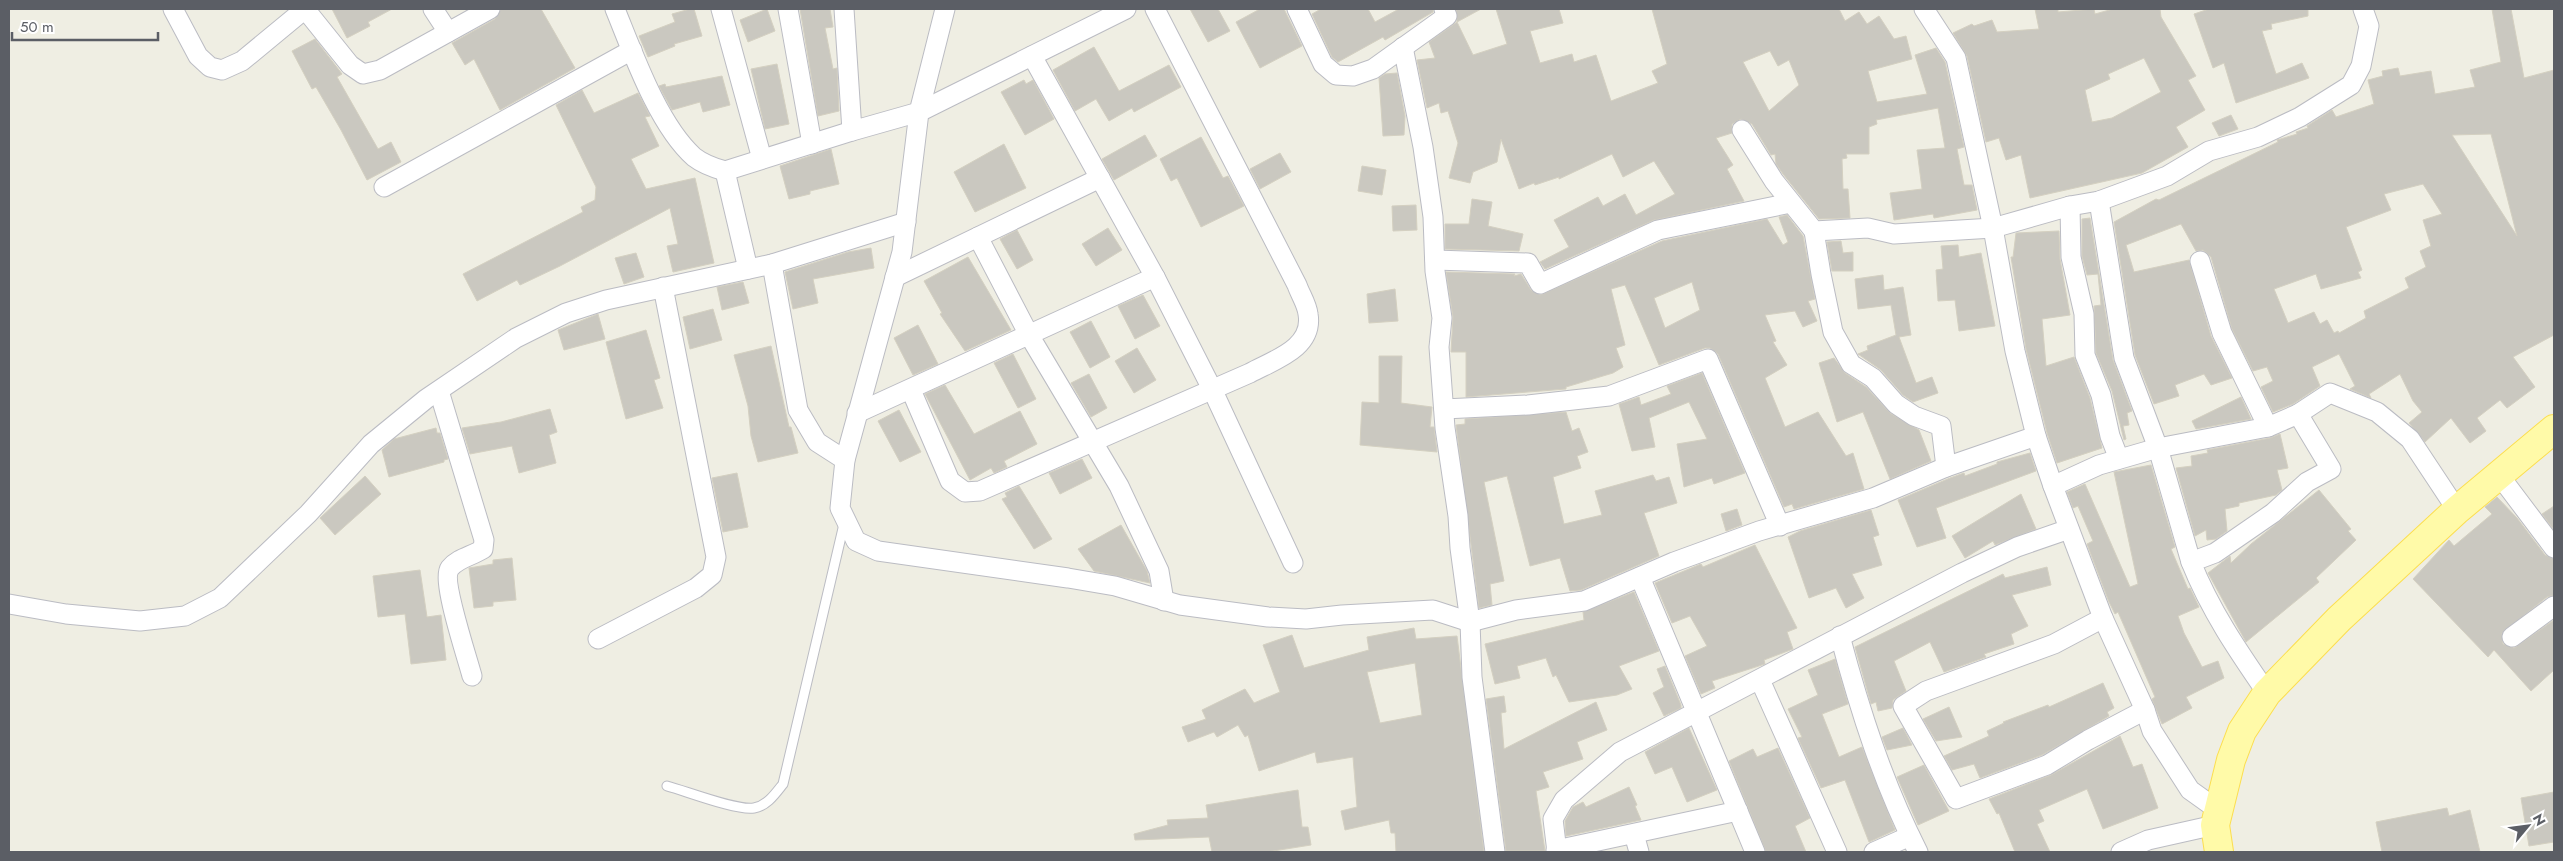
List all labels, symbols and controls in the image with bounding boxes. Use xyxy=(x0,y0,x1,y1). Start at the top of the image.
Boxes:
scale bar xyxy=(12,10,159,42)
text: 50 m xyxy=(20,16,54,38)
north arrow xyxy=(2503,801,2553,851)
text: N xyxy=(2528,810,2551,829)

